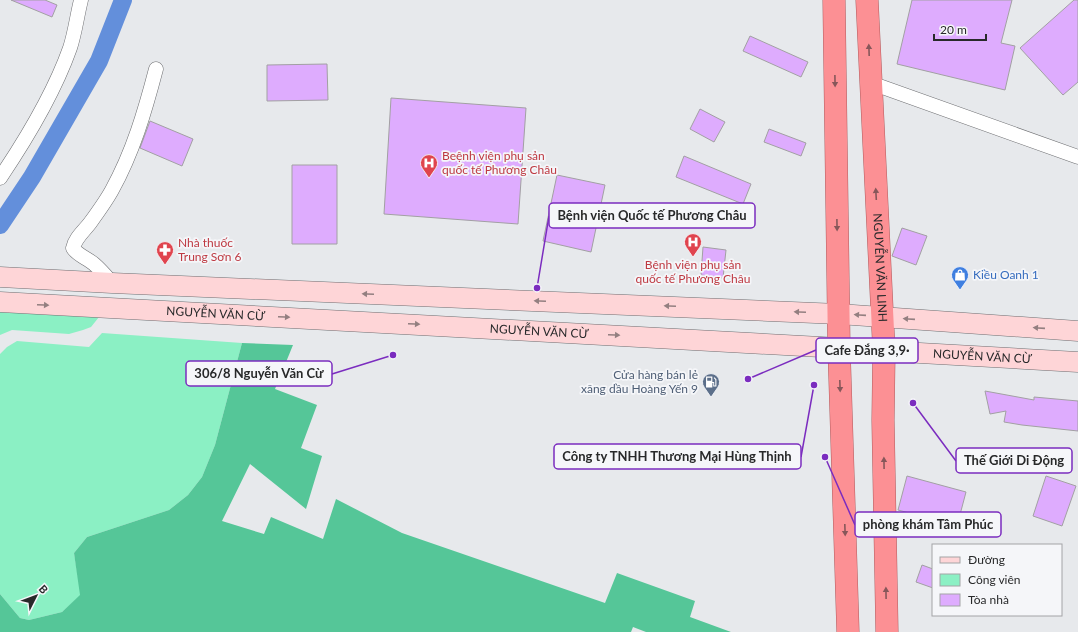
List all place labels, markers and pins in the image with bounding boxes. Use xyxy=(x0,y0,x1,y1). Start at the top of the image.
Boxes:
place label: Beệnh viện phụ sản quốc tế Phương Châu xyxy=(442,148,557,177)
hospital icon: Beệnh viện phụ sản quốc tế Phương Châu xyxy=(419,153,439,178)
callout: Bệnh viện Quốc tế Phương Châu xyxy=(549,203,755,228)
hospital icon: Bệnh viện phụ sản quốc tế Phương Châu xyxy=(683,232,703,257)
place label: Nhà thuốc Trung Sơn 6 xyxy=(178,235,241,264)
pharmacy icon: Nhà thuốc Trung Sơn 6 xyxy=(155,240,175,265)
place label: Bệnh viện phụ sản quốc tế Phương Châu xyxy=(636,257,750,286)
shop icon: Kiều Oanh 1 xyxy=(950,265,970,290)
place label: Kiều Oanh 1 xyxy=(973,267,1039,282)
callout: Cafe Đắng 3,9· xyxy=(816,338,918,363)
callout: 306/8 Nguyễn Văn Cừ xyxy=(186,361,332,386)
place label: Cửa hàng bán lẻ xăng dầu Hoàng Yến 9 xyxy=(581,367,698,396)
fuel station icon: Cửa hàng bán lẻ xăng dầu Hoàng Yến 9 xyxy=(701,372,721,397)
callout: Công ty TNHH Thương Mại Hùng Thịnh xyxy=(554,444,801,469)
callout: Thế Giới Di Động xyxy=(956,448,1072,473)
callout: phòng khám Tâm Phúc xyxy=(855,512,1001,537)

